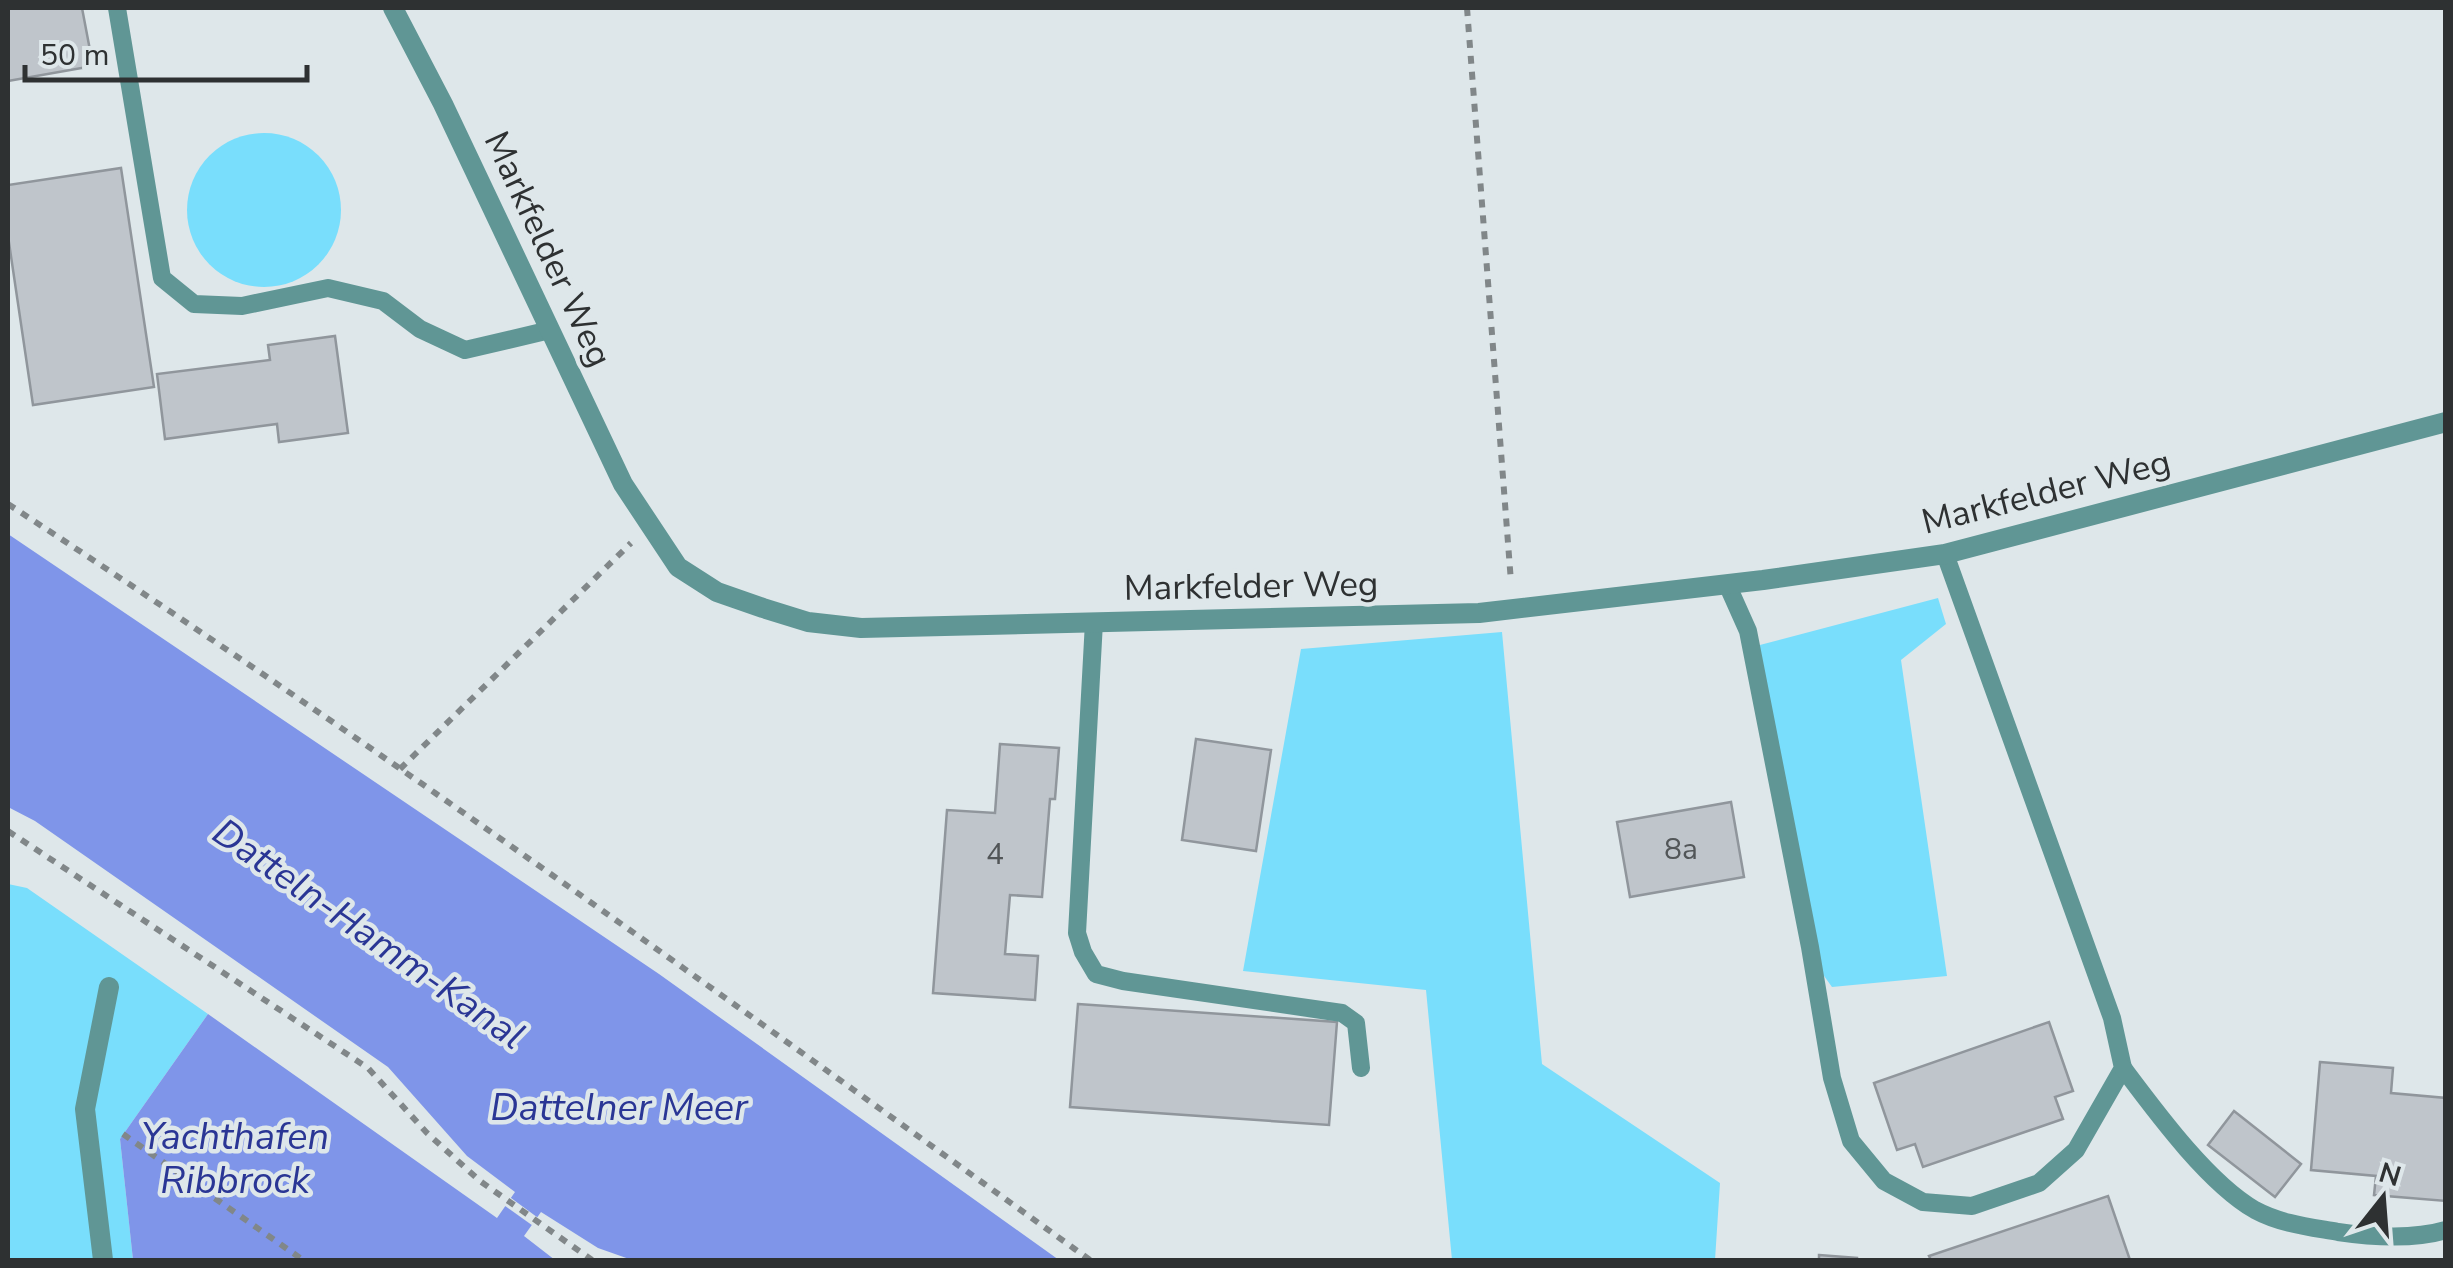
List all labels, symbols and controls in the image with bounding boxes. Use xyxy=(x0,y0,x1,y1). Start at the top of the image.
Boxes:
scale bar xyxy=(25,20,308,82)
text: 50 m xyxy=(40,35,109,76)
street label: Markfelder Weg xyxy=(473,124,623,374)
street label: Markfelder Weg xyxy=(1917,438,2175,546)
street label: Markfelder Weg xyxy=(1123,560,1379,612)
water label: Datteln-Hamm-Kanal xyxy=(203,807,535,1061)
house number: 8a xyxy=(1664,829,1698,870)
house number: 4 xyxy=(986,834,1004,875)
water label: Dattelner Meer xyxy=(490,1082,749,1133)
water label: Yachthafen Ribbrock xyxy=(141,1111,329,1206)
north arrow xyxy=(2333,1148,2433,1248)
text: N xyxy=(2374,1154,2406,1196)

